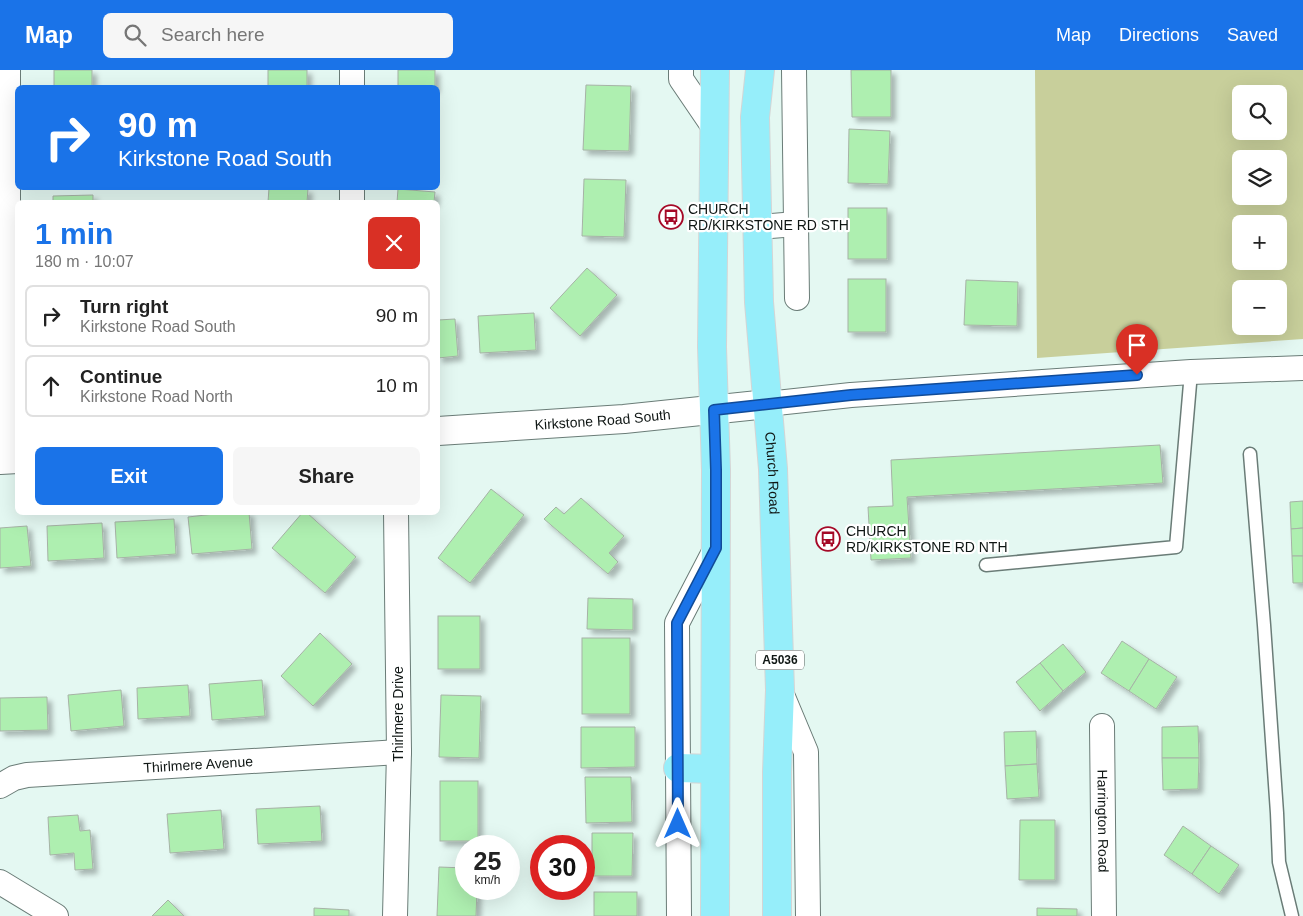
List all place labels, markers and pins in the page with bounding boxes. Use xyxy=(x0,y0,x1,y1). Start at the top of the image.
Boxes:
place label: CHURCH RD/KIRKSTONE RD STH xyxy=(688,201,849,233)
bus stop icon: CHURCH RD/KIRKSTONE RD STH xyxy=(658,204,684,230)
pin xyxy=(1116,324,1158,375)
place label: CHURCH RD/KIRKSTONE RD NTH xyxy=(846,523,1008,555)
bus stop icon: CHURCH RD/KIRKSTONE RD NTH xyxy=(815,526,841,552)

